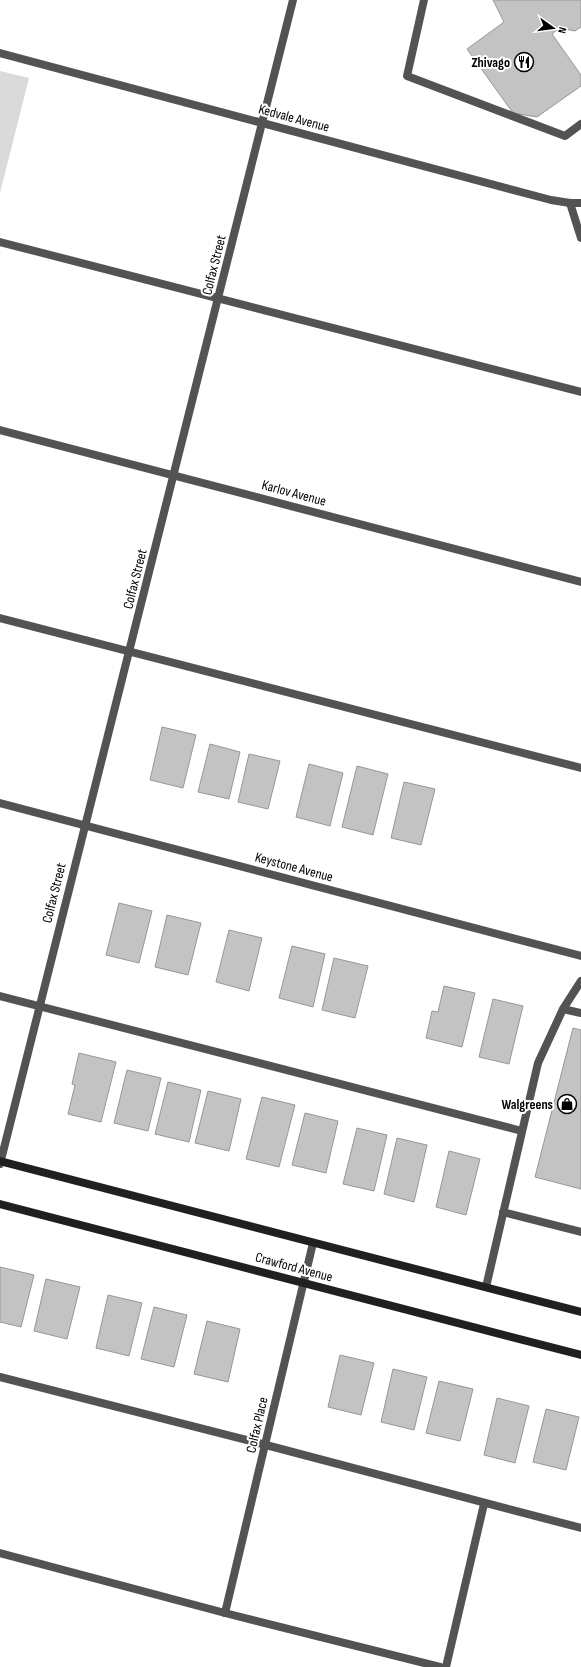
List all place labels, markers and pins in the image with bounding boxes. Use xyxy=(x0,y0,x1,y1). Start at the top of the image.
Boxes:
restaurant icon: Zhivago xyxy=(513,51,535,73)
place label: Zhivago xyxy=(471,54,510,71)
shop icon: Walgreens xyxy=(556,1093,578,1115)
place label: Walgreens xyxy=(501,1096,553,1113)

